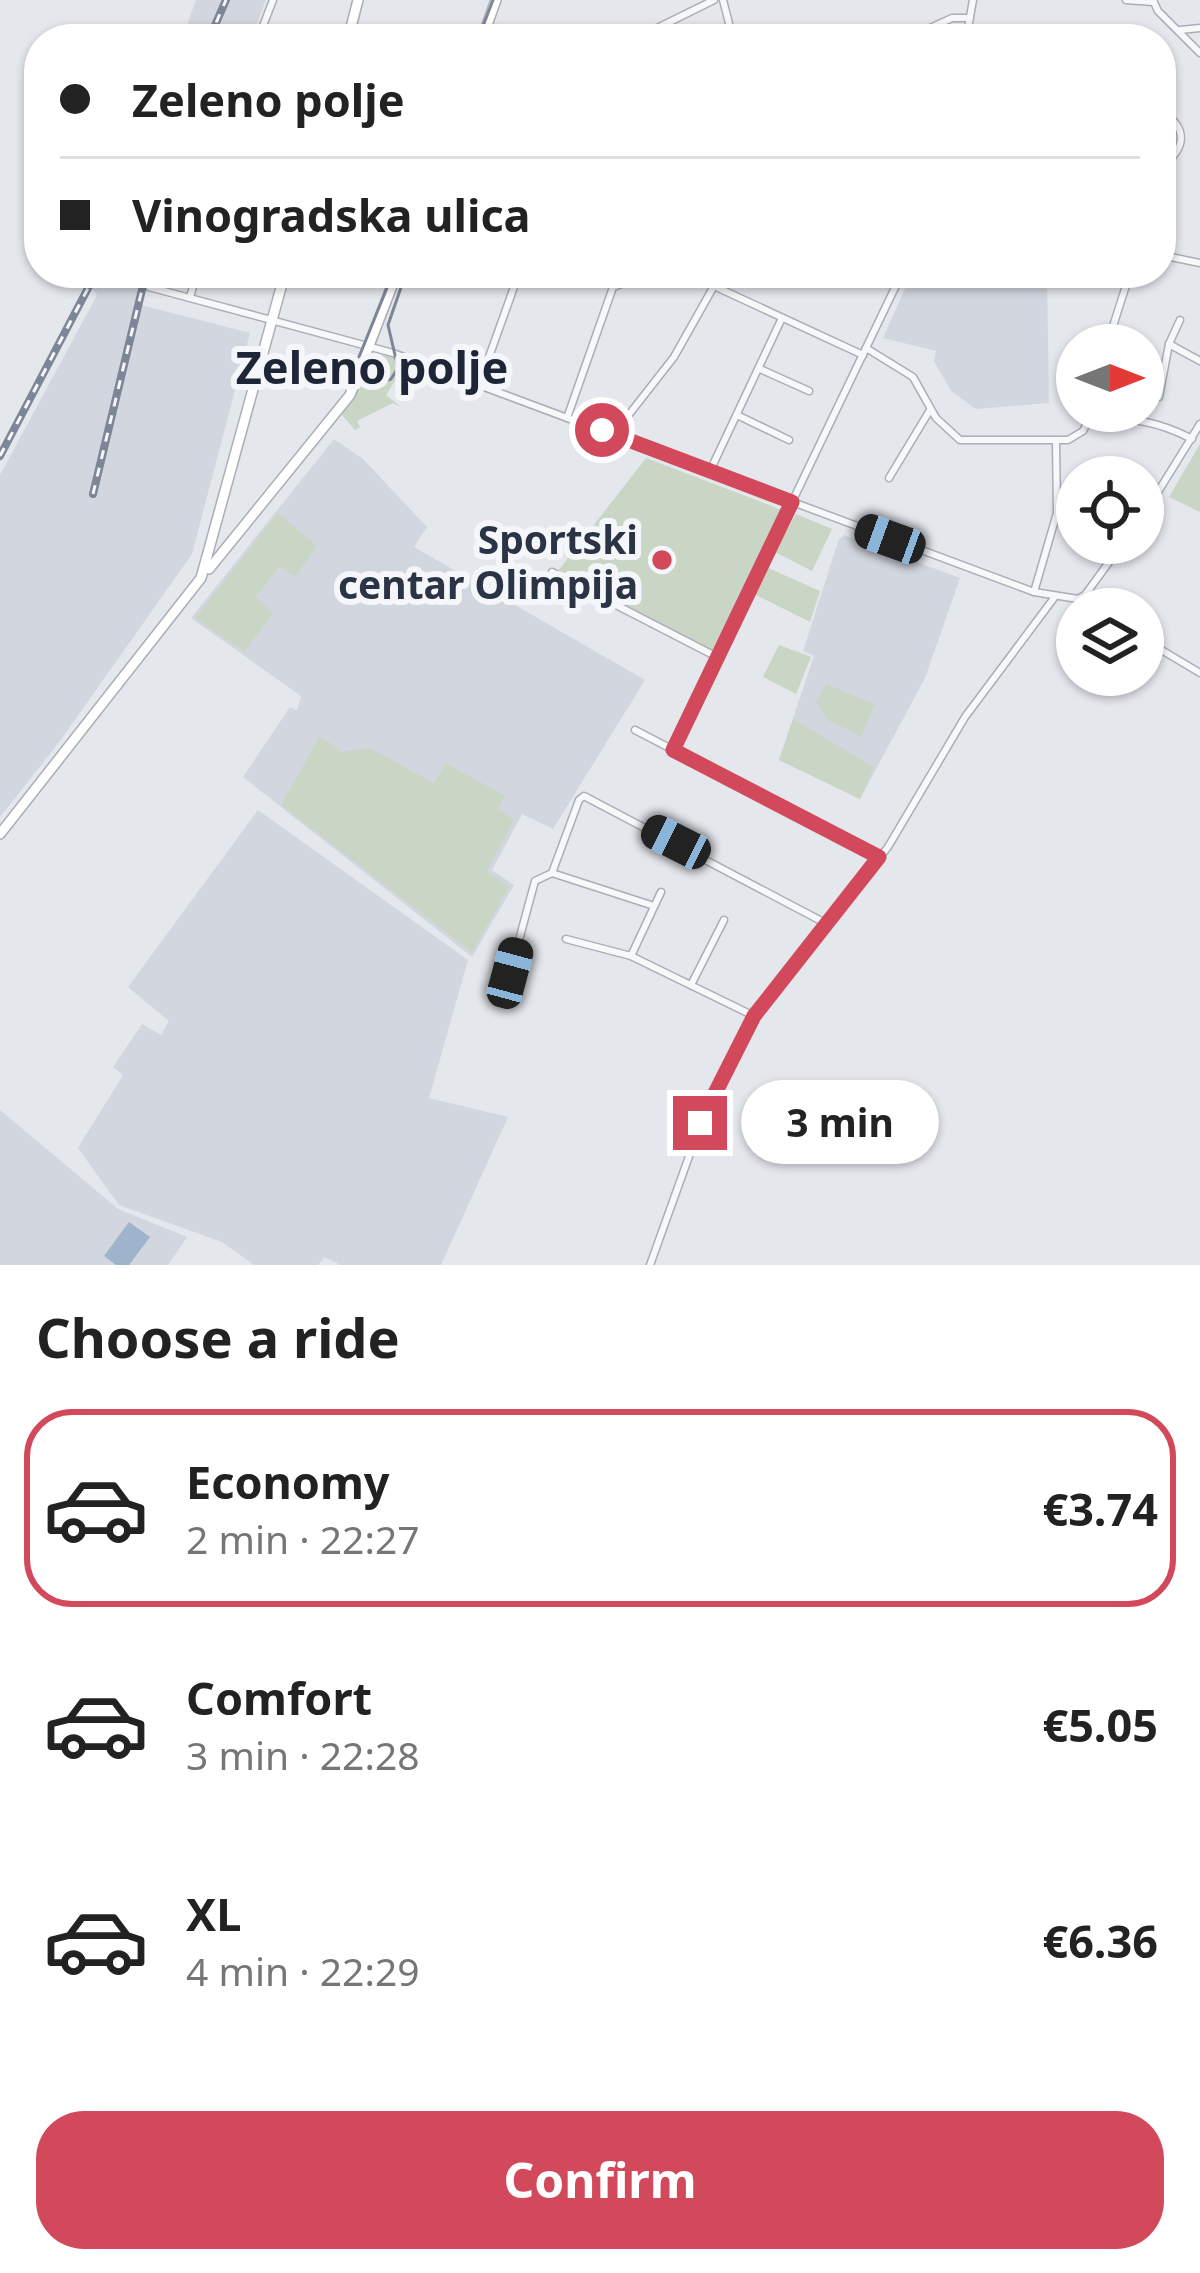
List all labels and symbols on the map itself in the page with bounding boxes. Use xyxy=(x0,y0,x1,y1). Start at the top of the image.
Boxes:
north arrow xyxy=(1056,324,1164,432)
district label: Zeleno polje xyxy=(236,336,508,397)
route start xyxy=(575,403,629,457)
car xyxy=(850,510,930,568)
place label: Sportski centar Olimpija xyxy=(338,512,638,610)
marker: Sportski centar Olimpija xyxy=(649,547,675,573)
car xyxy=(636,810,716,874)
car xyxy=(483,934,537,1012)
callout: 3 min xyxy=(742,1081,940,1165)
route end xyxy=(673,1096,727,1150)

